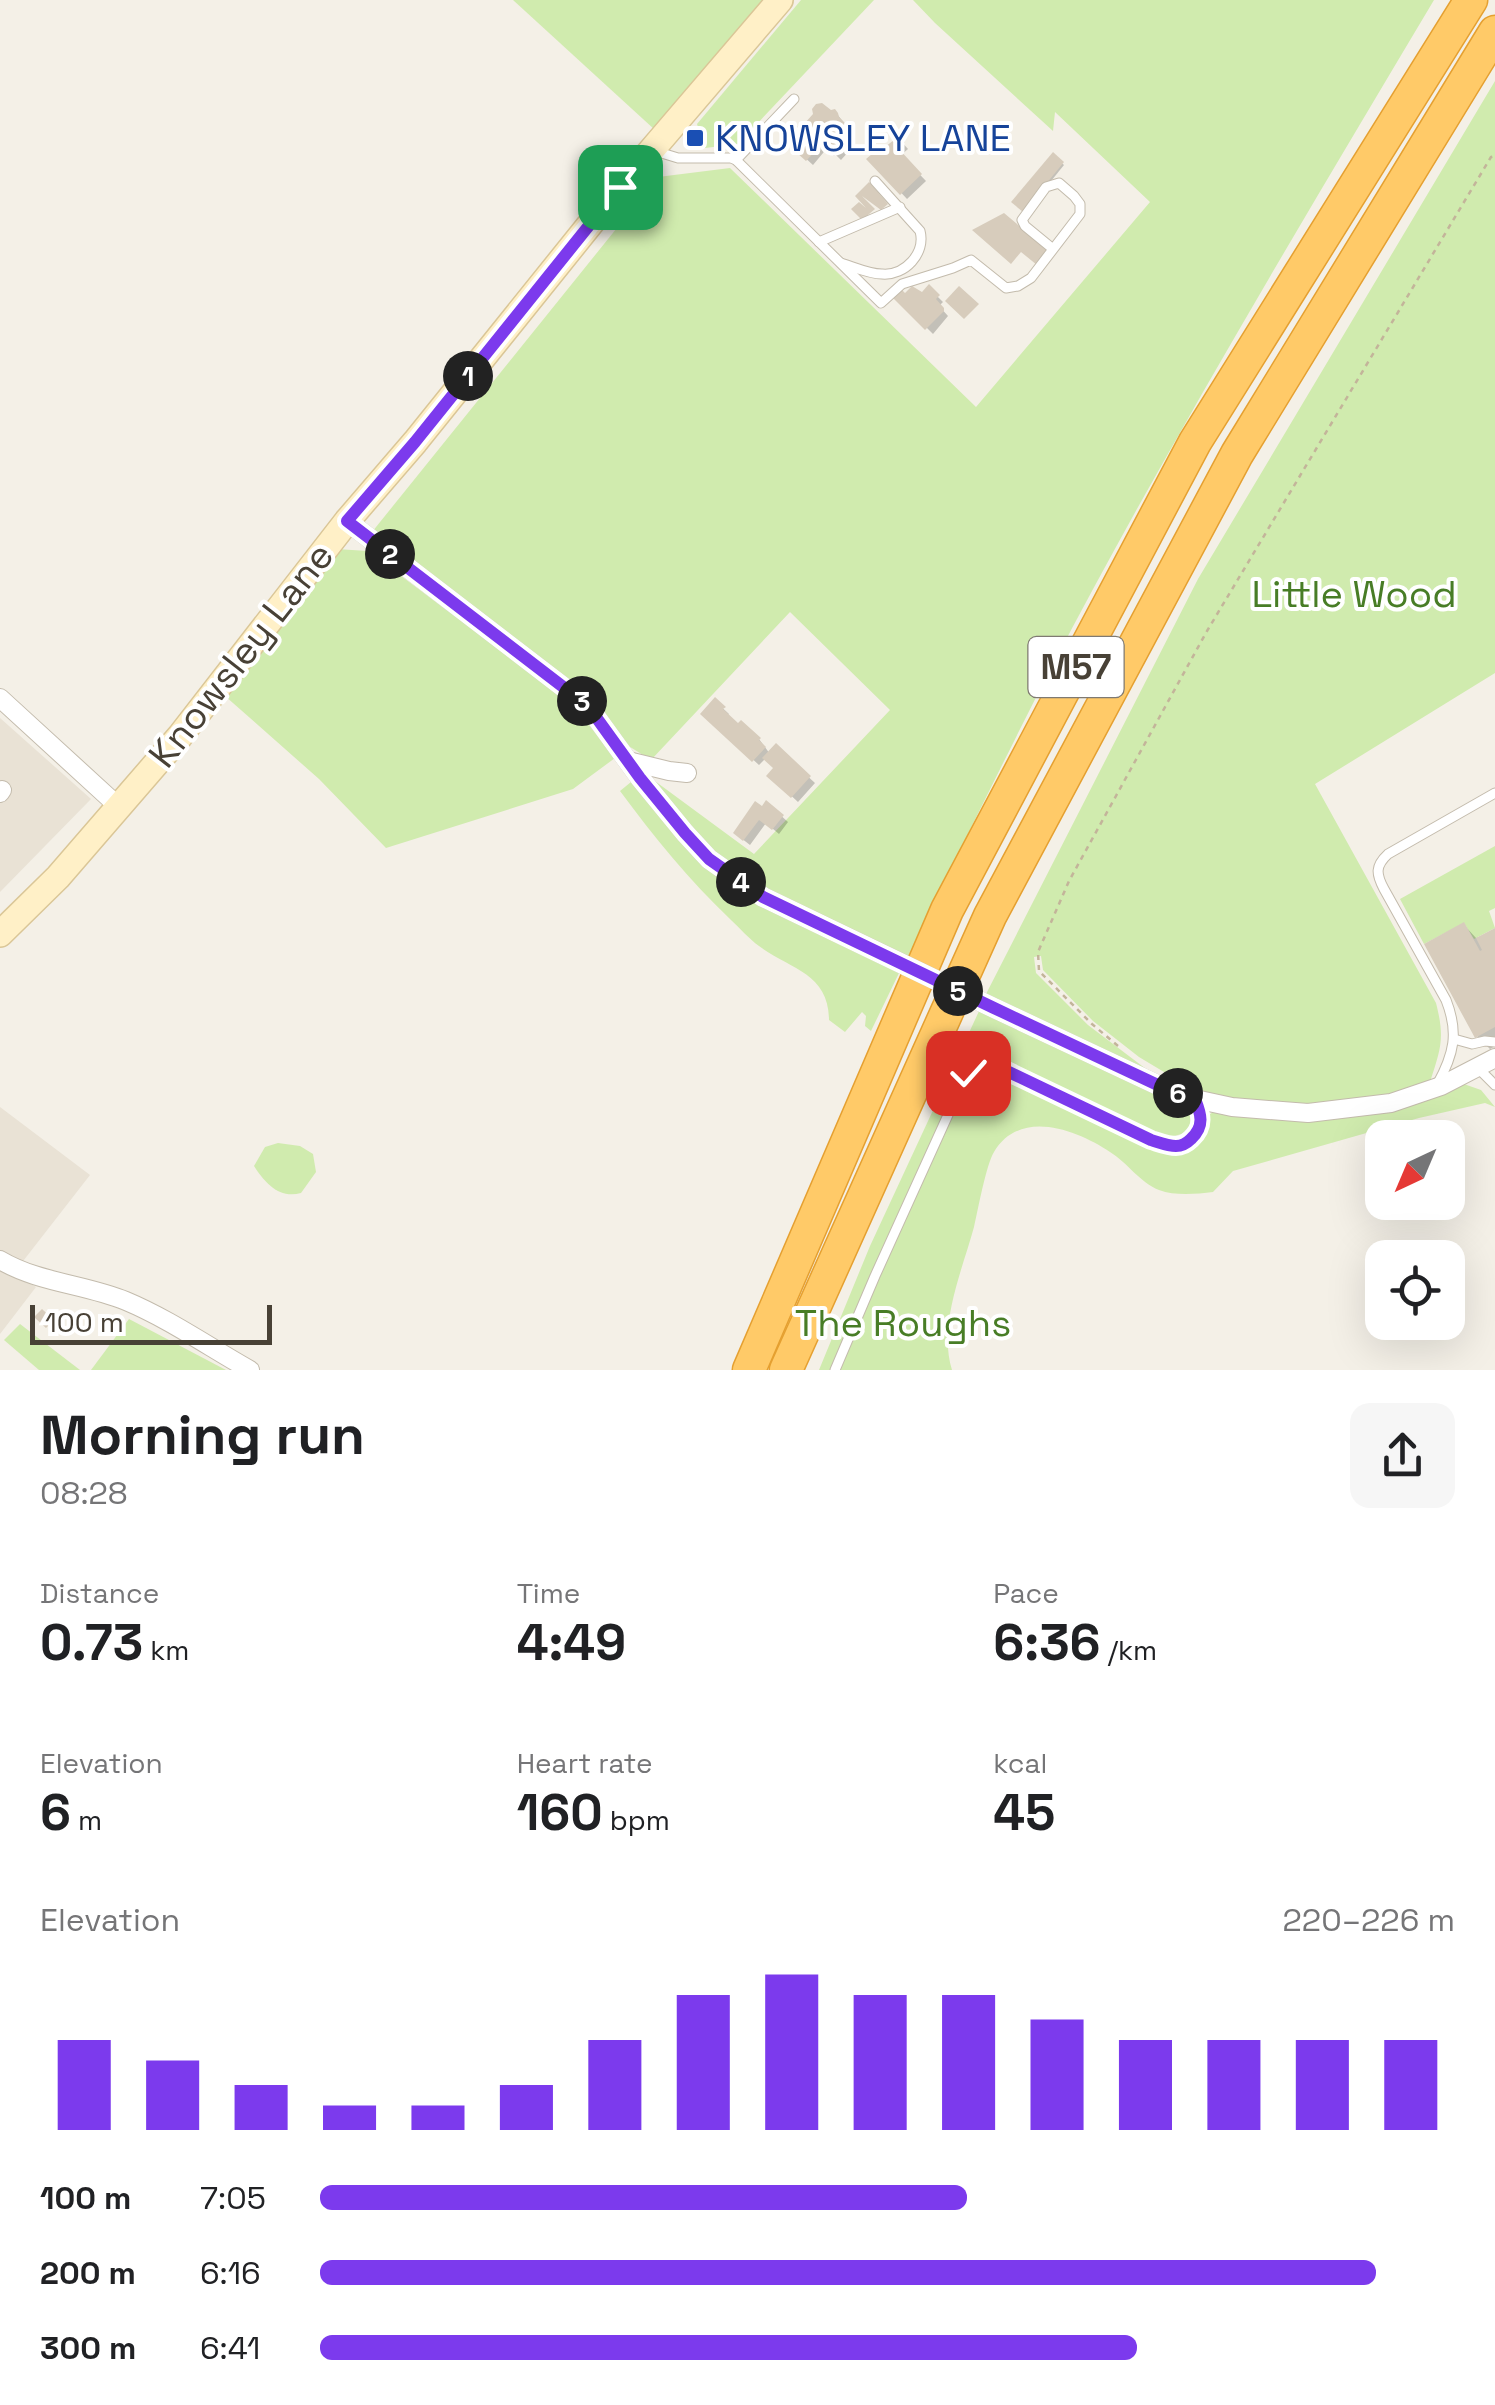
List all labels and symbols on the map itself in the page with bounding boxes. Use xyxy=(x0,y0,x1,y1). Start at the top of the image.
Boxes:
place label: KNOWSLEY LANE xyxy=(715,114,1011,162)
marker: KNOWSLEY LANE xyxy=(684,127,706,149)
pin xyxy=(578,145,663,230)
pin: 1 xyxy=(443,351,493,401)
pin: 2 xyxy=(365,529,415,579)
street label: Knowsley Lane xyxy=(138,533,344,777)
park label: Little Wood xyxy=(1251,570,1457,618)
road number: M57 xyxy=(1028,637,1124,697)
pin: 3 xyxy=(557,676,607,726)
pin: 4 xyxy=(716,857,766,907)
pin: 5 xyxy=(933,966,983,1016)
pin xyxy=(926,1031,1011,1116)
pin: 6 xyxy=(1153,1068,1203,1118)
north arrow xyxy=(1365,1120,1465,1220)
park label: The Roughs xyxy=(795,1299,1011,1347)
scale bar xyxy=(30,1300,272,1344)

